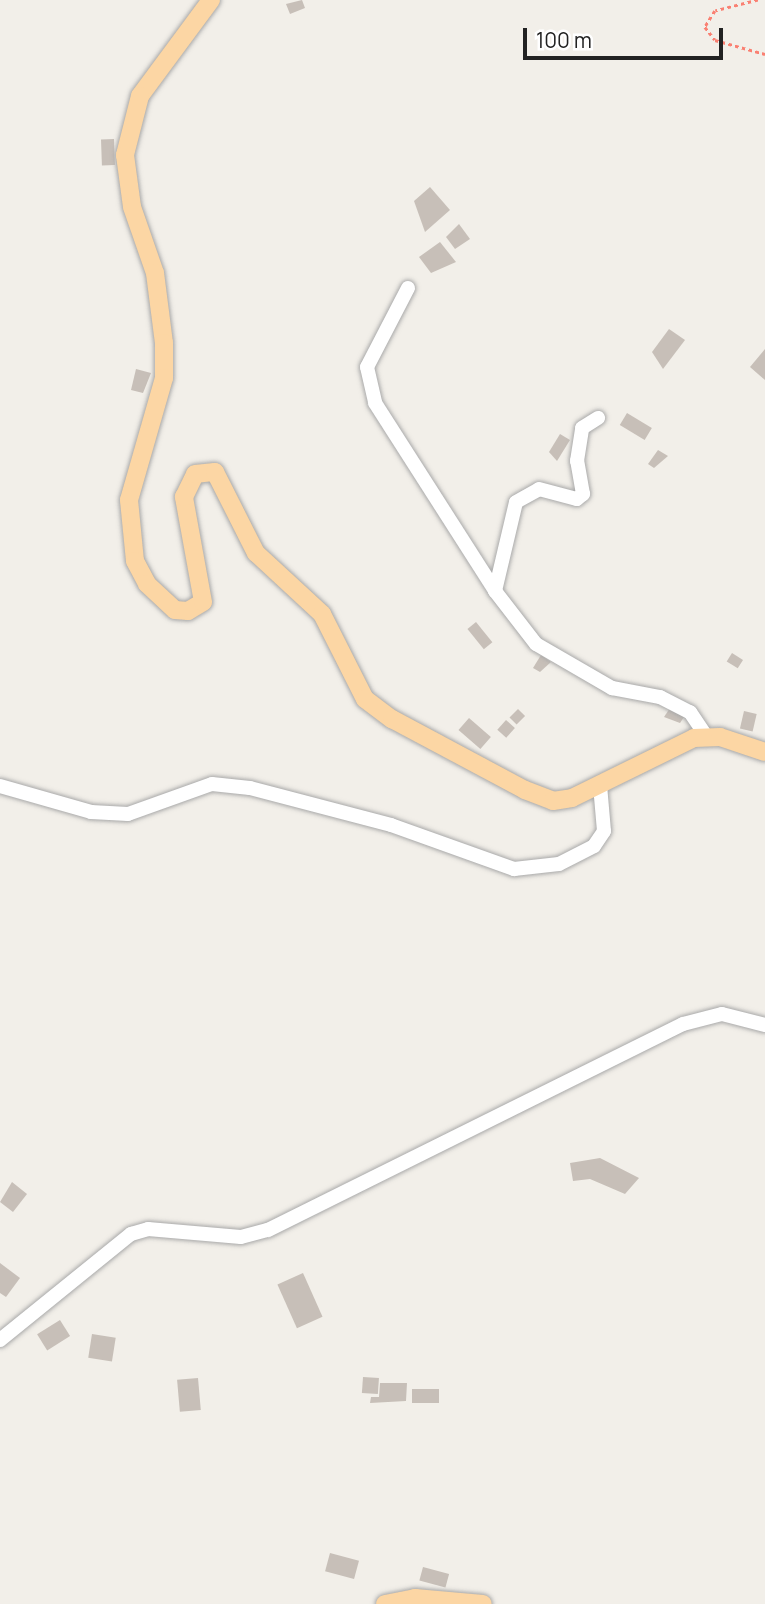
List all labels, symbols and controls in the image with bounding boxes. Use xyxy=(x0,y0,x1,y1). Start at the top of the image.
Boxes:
scale bar xyxy=(527,14,726,58)
text: 100 m xyxy=(536,26,592,54)

